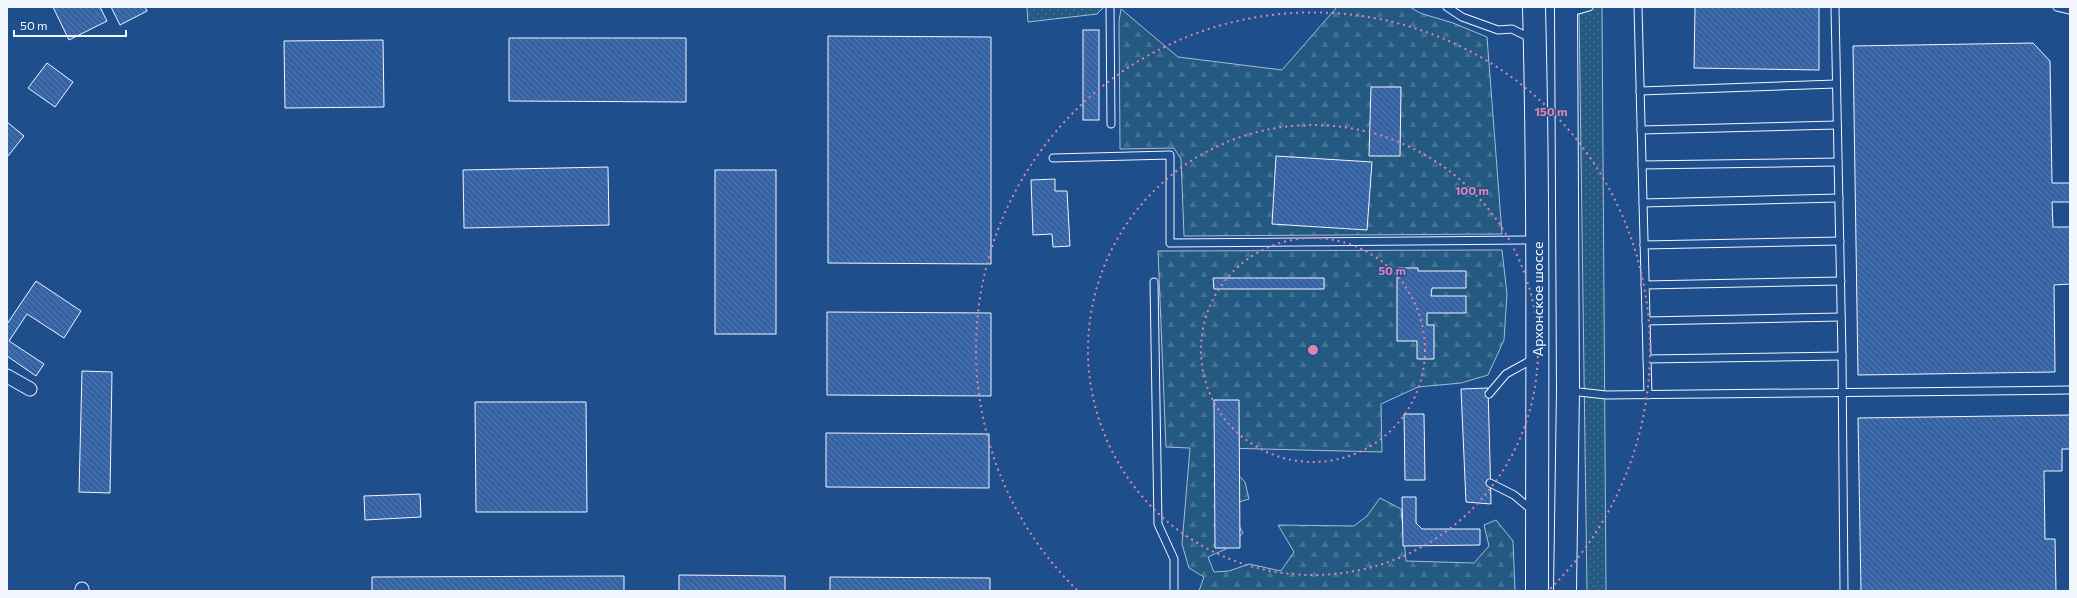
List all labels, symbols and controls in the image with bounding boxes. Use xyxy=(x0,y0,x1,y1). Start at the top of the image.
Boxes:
scale bar xyxy=(14,12,126,38)
text: 50 m xyxy=(20,18,48,32)
text: 150 m xyxy=(1534,104,1568,118)
text: 100 m xyxy=(1455,183,1489,197)
street label: Архонское шоссе xyxy=(1529,242,1546,356)
text: 50 m xyxy=(1378,263,1406,277)
centre of rings xyxy=(1306,343,1320,357)

